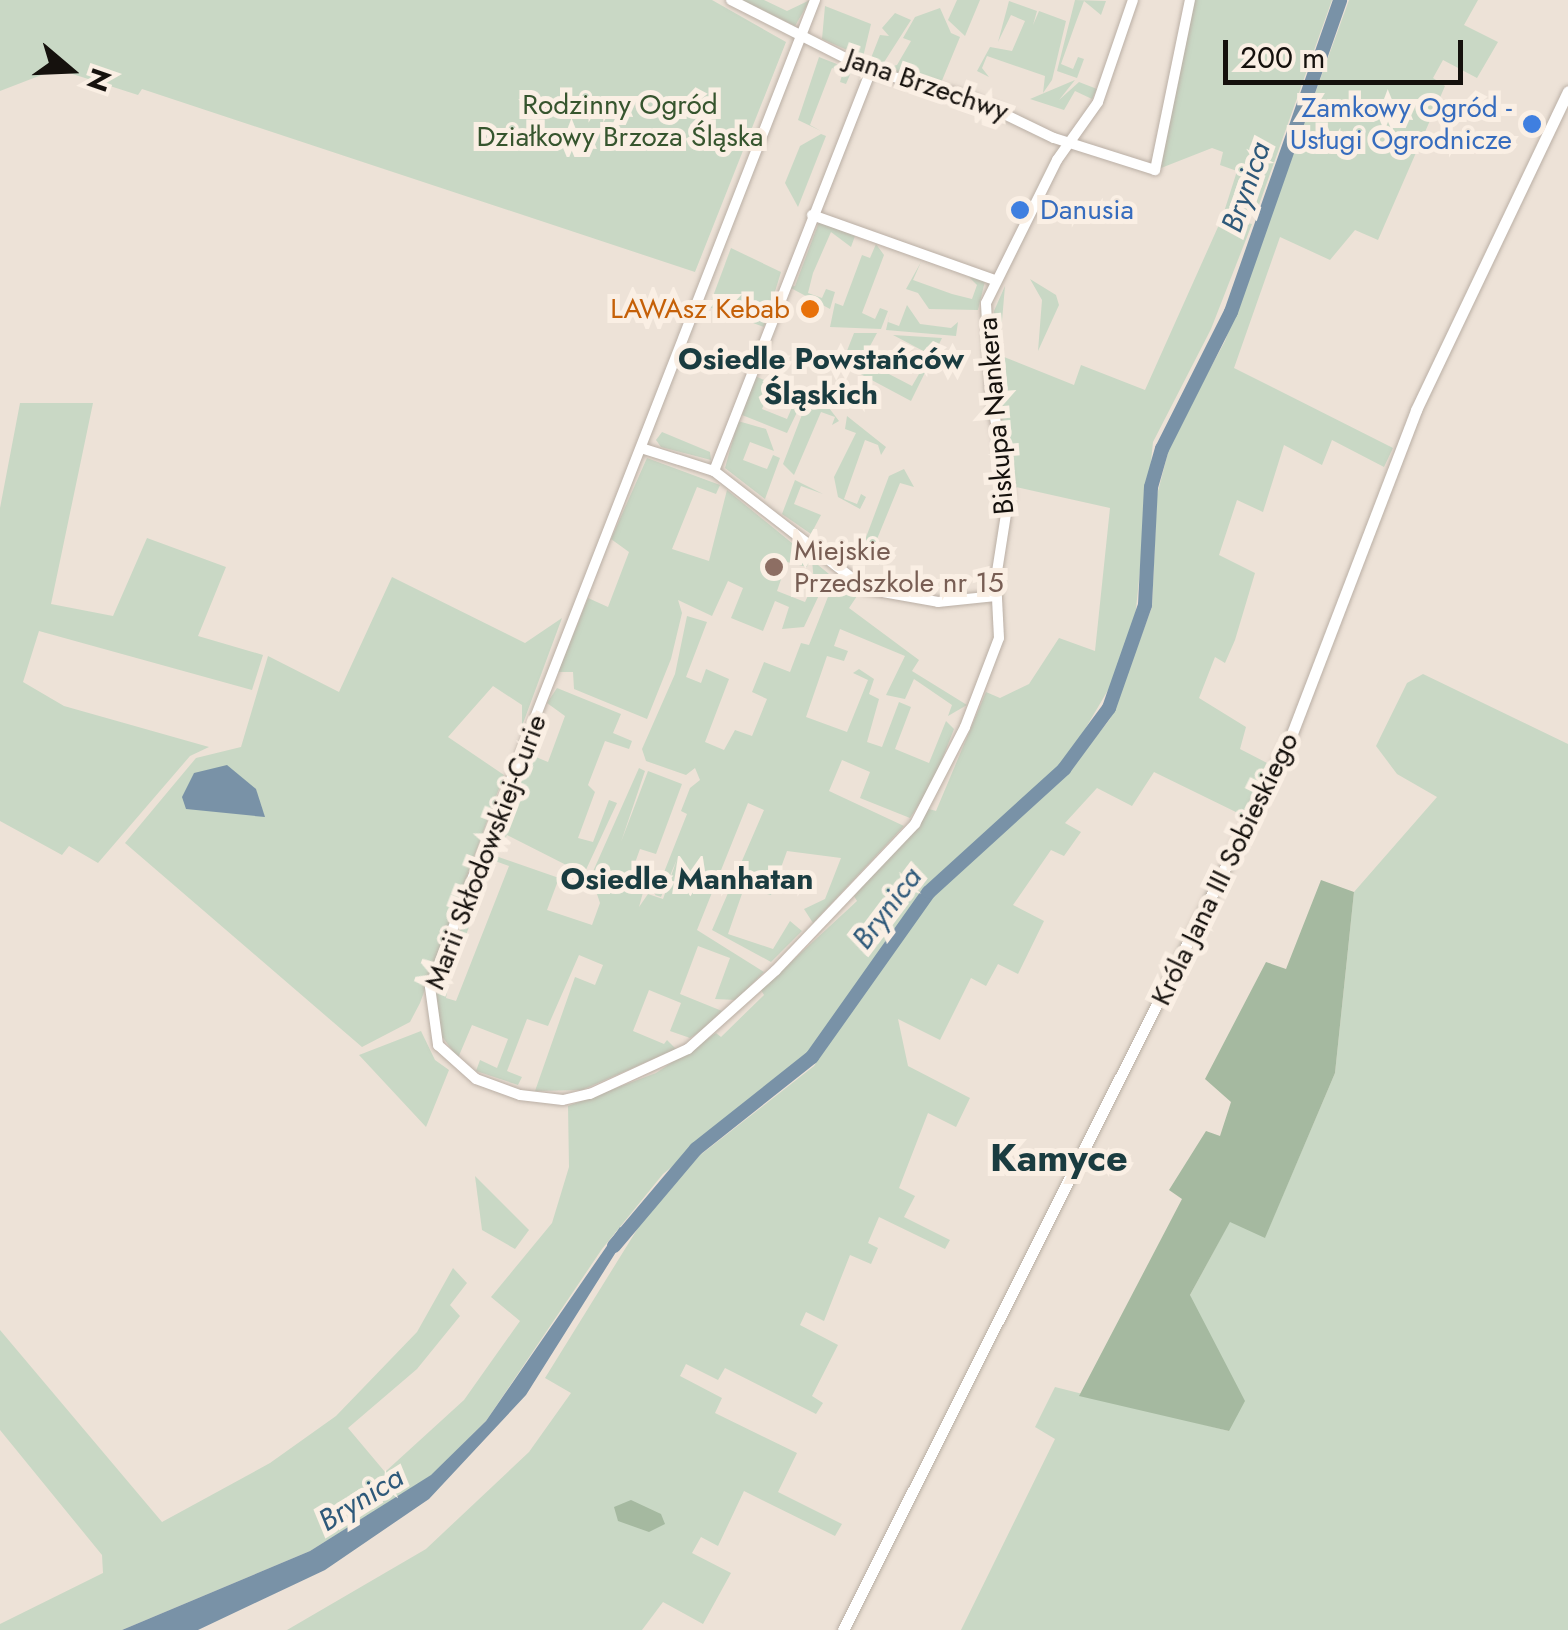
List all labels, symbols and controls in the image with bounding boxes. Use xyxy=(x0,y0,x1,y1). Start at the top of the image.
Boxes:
north arrow xyxy=(20,20,120,120)
scale bar xyxy=(1228,20,1468,82)
text: 200 m xyxy=(1240,36,1325,79)
street label: Jana Brzechwy xyxy=(841,41,1013,129)
text: N xyxy=(76,63,122,97)
park label: Rodzinny Ogród Działkowy Brzoza Śląska xyxy=(476,88,764,154)
place label: Zamkowy Ogród - Usługi Ogrodnicze xyxy=(1290,91,1512,157)
marker: Zamkowy Ogród - Usługi Ogrodnicze xyxy=(1521,113,1543,135)
water label: Brynica xyxy=(1214,137,1278,237)
place label: Danusia xyxy=(1040,193,1134,227)
marker: Danusia xyxy=(1009,199,1031,221)
place label: LAWAsz Kebab xyxy=(610,292,790,326)
marker: LAWAsz Kebab xyxy=(799,298,821,320)
street label: Biskupa Nankera xyxy=(971,316,1021,516)
district label: Osiedle Powstańców Śląskich xyxy=(678,341,964,412)
place label: Miejskie Przedszkole nr 15 xyxy=(794,534,1004,600)
marker: Miejskie Przedszkole nr 15 xyxy=(763,556,785,578)
street label: Marii Skłodowskiej-Curie xyxy=(418,710,554,994)
street label: Króla Jana III Sobieskiego xyxy=(1144,727,1306,1011)
water label: Brynica xyxy=(845,860,929,956)
district label: Osiedle Manhatan xyxy=(561,861,813,897)
district label: Kamyce xyxy=(990,1135,1128,1181)
water label: Brynica xyxy=(312,1459,410,1539)

